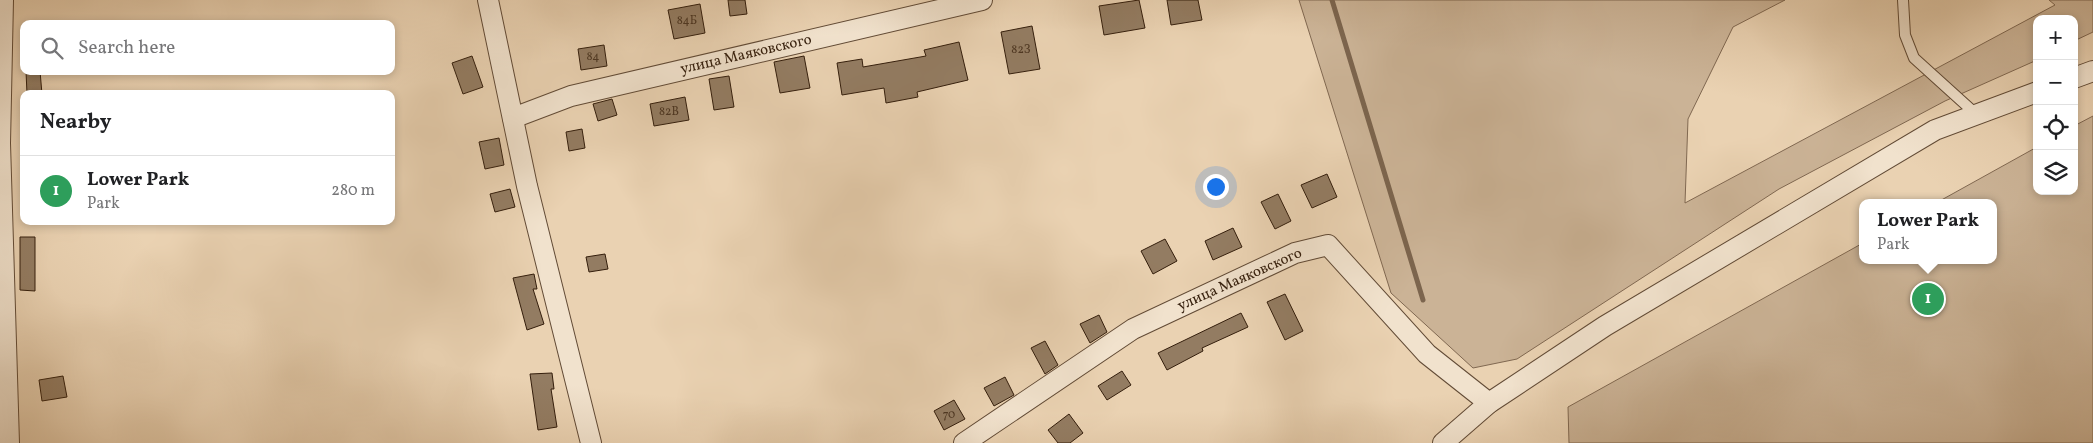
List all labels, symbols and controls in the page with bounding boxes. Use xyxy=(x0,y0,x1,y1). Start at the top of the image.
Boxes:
house number: 84Б xyxy=(677,13,697,29)
map controls xyxy=(2033,15,2078,195)
button: + xyxy=(2033,15,2078,60)
search box xyxy=(20,20,395,75)
street label: улица Маяковского xyxy=(678,30,814,80)
icon: search xyxy=(38,34,66,62)
text: Search here xyxy=(78,35,175,61)
house number: 82З xyxy=(1011,42,1031,58)
house number: 84 xyxy=(587,49,599,65)
button: − xyxy=(2033,60,2078,105)
house number: 82В xyxy=(659,104,679,120)
button: locate xyxy=(2033,105,2078,150)
text: Nearby xyxy=(40,108,111,137)
button: layers xyxy=(2033,150,2078,195)
text: Lower Park xyxy=(87,167,189,193)
your location xyxy=(1203,174,1229,200)
text: 1 xyxy=(53,180,59,202)
text: 280 m xyxy=(331,180,375,202)
text: Park xyxy=(87,193,120,215)
popup xyxy=(1859,199,1997,264)
text: Lower Park xyxy=(1877,208,1979,234)
text: Park xyxy=(1877,234,1910,256)
street label: улица Маяковского xyxy=(1174,243,1306,317)
pin: 1 xyxy=(1912,280,1944,318)
house number: 70 xyxy=(943,407,955,423)

